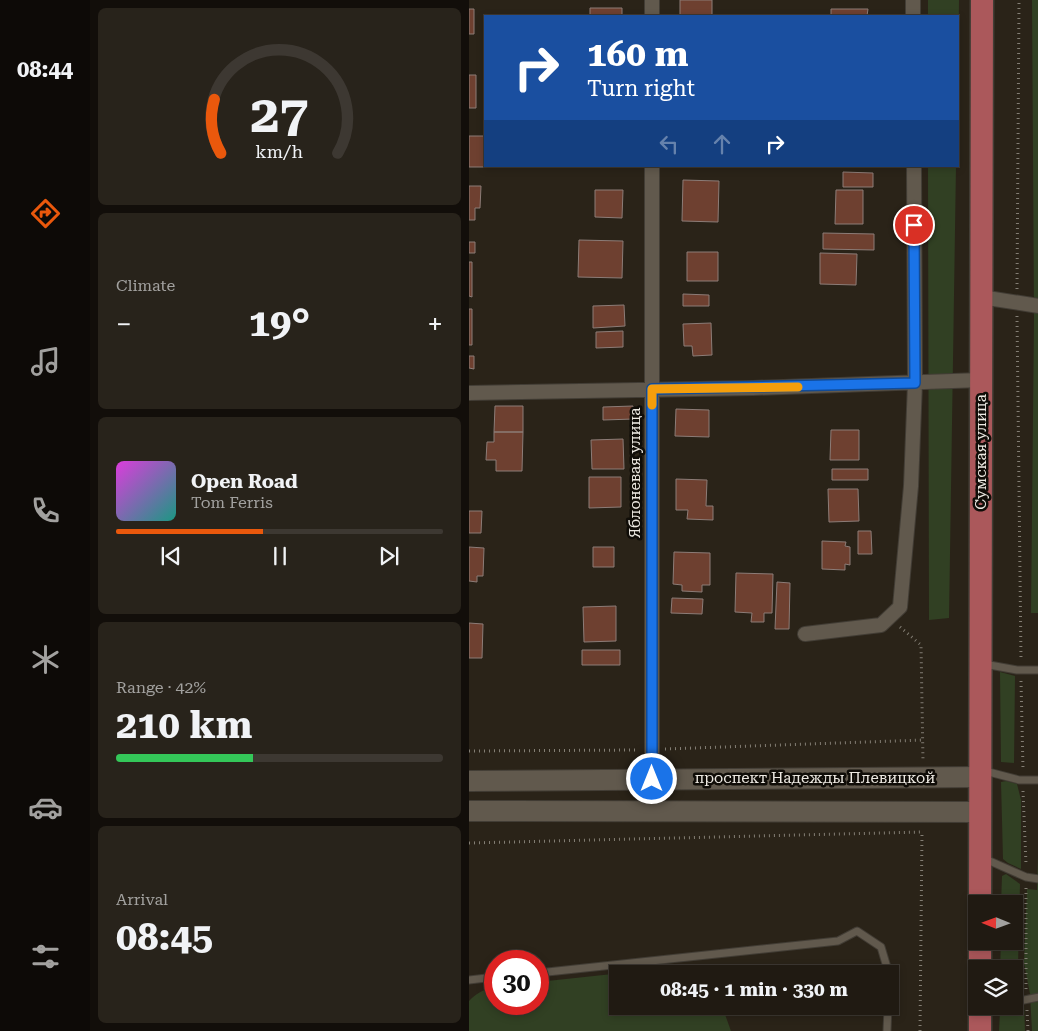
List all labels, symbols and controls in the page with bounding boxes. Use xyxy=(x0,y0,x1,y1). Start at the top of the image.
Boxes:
text: 160 m xyxy=(587,34,688,75)
icon: right xyxy=(504,35,569,100)
text: 08:44 xyxy=(17,57,73,82)
text: Turn right xyxy=(587,76,695,101)
text: 27 xyxy=(250,84,309,145)
icon: left xyxy=(655,130,683,158)
icon: ahead xyxy=(708,130,736,158)
icon: right xyxy=(761,130,789,158)
text: km/h xyxy=(256,141,304,162)
icon: directions xyxy=(28,196,63,231)
pin xyxy=(893,204,935,246)
icon: arrive xyxy=(900,211,928,239)
text: Climate xyxy=(116,276,175,295)
text: 19° xyxy=(249,301,310,345)
text: − xyxy=(116,308,132,341)
text: + xyxy=(427,308,443,341)
icon: music xyxy=(28,344,63,379)
street label: Сумская улица xyxy=(972,394,990,510)
street label: Яблоневая улица xyxy=(626,408,644,538)
text: Open Road xyxy=(191,470,298,493)
icon: phone xyxy=(28,493,63,528)
text: Tom Ferris xyxy=(191,493,273,512)
icon: previous xyxy=(157,542,185,570)
icon: pause xyxy=(266,542,294,570)
icon: next xyxy=(375,542,403,570)
icon: climate xyxy=(28,642,63,677)
text: Range · 42% xyxy=(116,678,206,697)
text: 210 km xyxy=(116,703,252,747)
position arrow xyxy=(625,752,677,804)
street label: проспект Надежды Плевицкой xyxy=(695,769,935,787)
icon: car xyxy=(28,790,63,825)
text: Arrival xyxy=(116,890,168,909)
north arrow xyxy=(968,895,1023,950)
map controls xyxy=(968,895,1023,1015)
text: 08:45 xyxy=(116,915,213,959)
icon: filters xyxy=(28,939,63,974)
speed limit sign: 30 xyxy=(484,950,549,1015)
button: layers xyxy=(968,960,1023,1015)
text: 08:45 · 1 min · 330 m xyxy=(660,978,848,1001)

